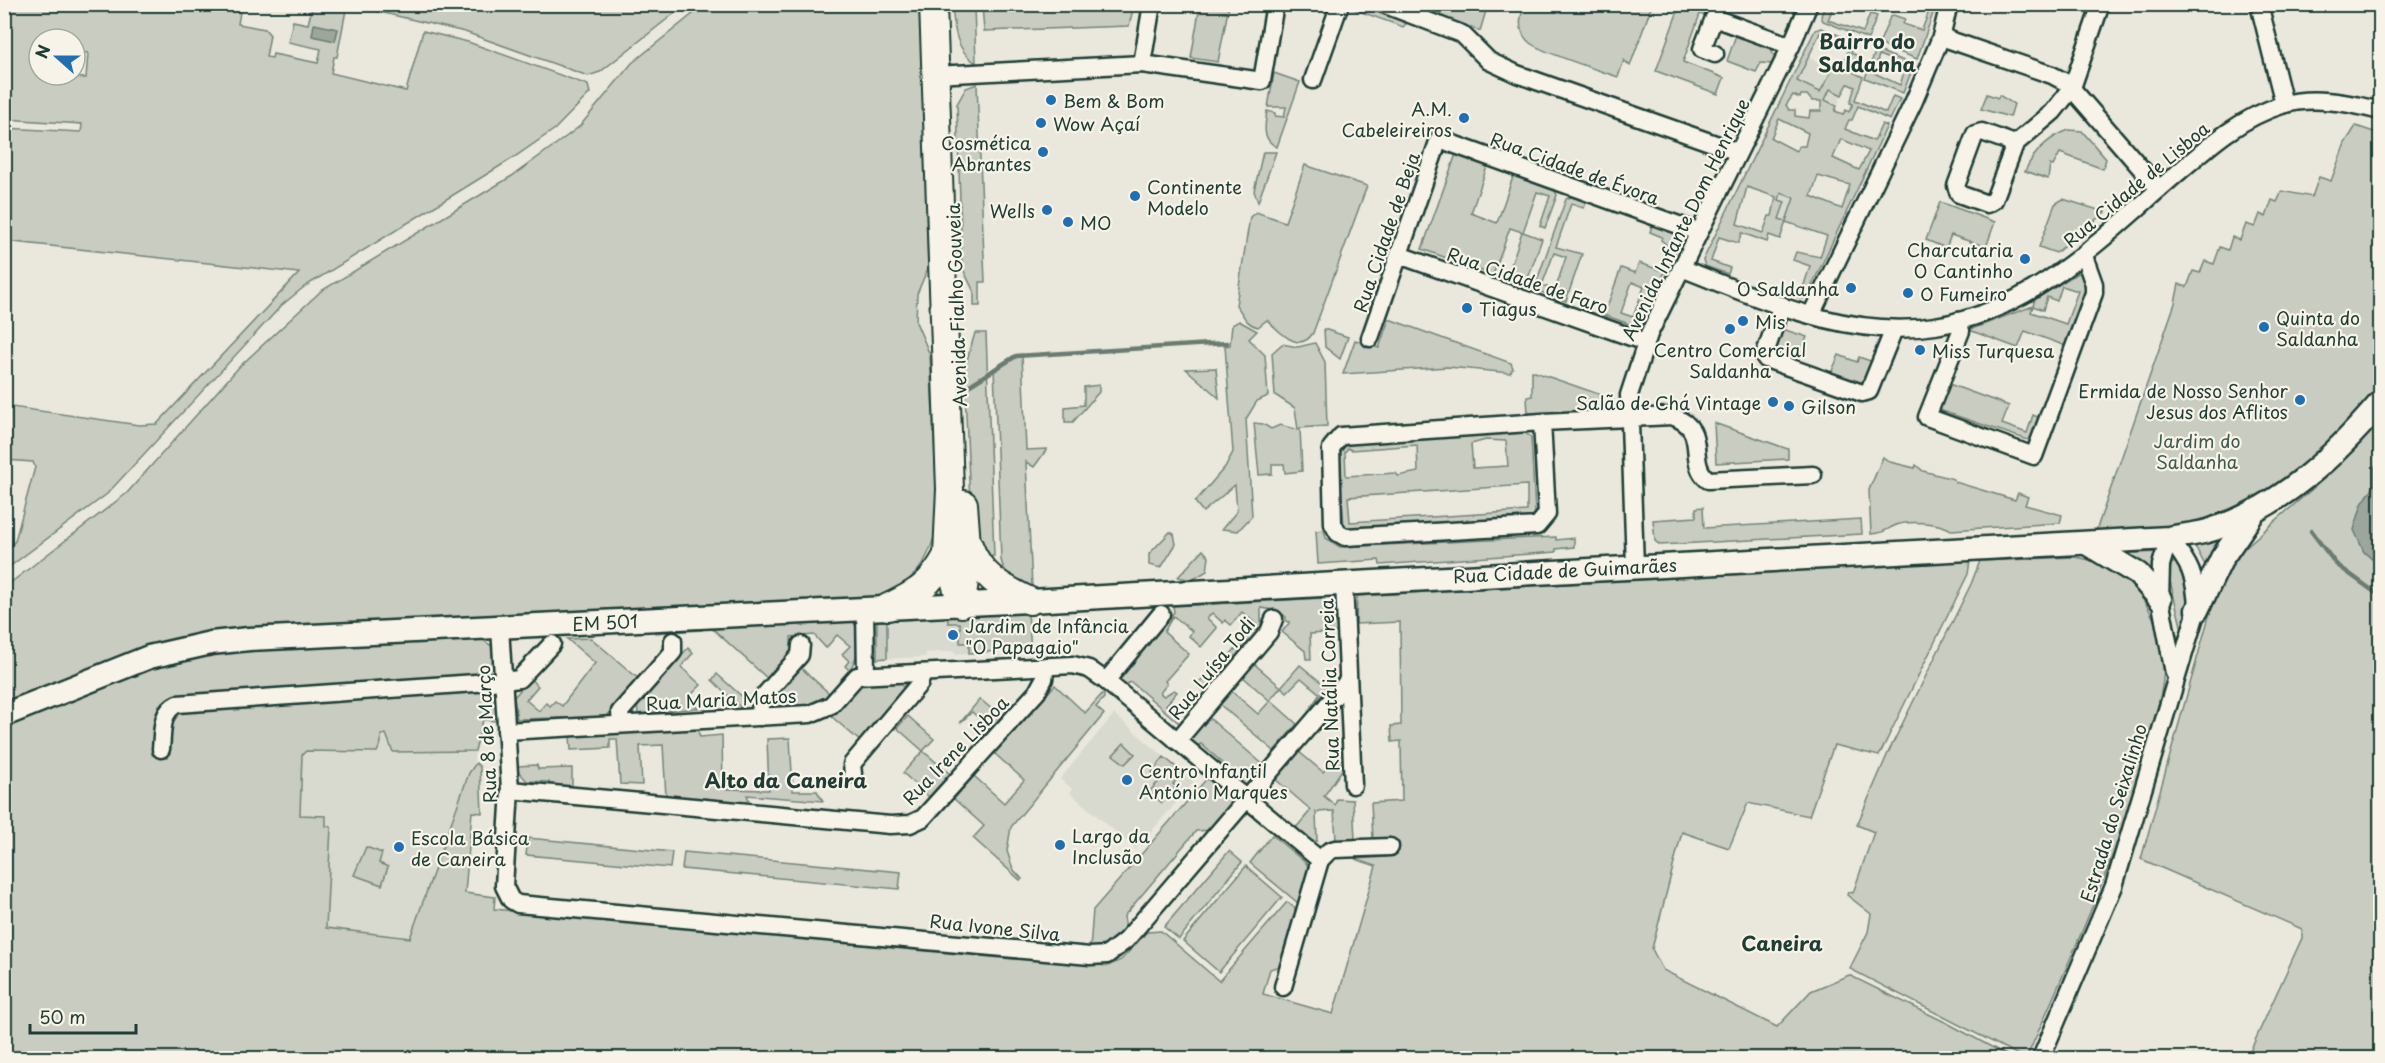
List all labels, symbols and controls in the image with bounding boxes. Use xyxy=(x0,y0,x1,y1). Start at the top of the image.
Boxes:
district label: Bairro do Saldanha xyxy=(1818,26,1916,79)
north arrow xyxy=(27,27,87,87)
text: N xyxy=(29,41,56,61)
place label: Bem & Bom xyxy=(1063,87,1165,114)
marker: Bem & Bom xyxy=(1044,93,1058,107)
street label: Avenida Infante Dom Henrique xyxy=(1614,93,1756,345)
place label: A.M. Cabeleireiros xyxy=(1342,95,1452,143)
place label: Wow Açaí xyxy=(1053,110,1141,137)
marker: A.M. Cabeleireiros xyxy=(1457,111,1471,125)
street label: Rua Cidade de Lisboa xyxy=(2057,114,2216,253)
marker: Wow Açaí xyxy=(1034,116,1048,130)
street label: Rua Cidade de Évora xyxy=(1487,125,1663,211)
place label: Cosmética Abrantes xyxy=(941,129,1032,177)
marker: Cosmética Abrantes xyxy=(1036,145,1050,159)
street label: Rua Cidade de Beja xyxy=(1346,148,1426,316)
place label: Continente Modelo xyxy=(1147,173,1242,221)
marker: Continente Modelo xyxy=(1128,189,1142,203)
place label: Wells xyxy=(990,197,1035,224)
street label: Avenida Fialho Gouveia xyxy=(939,202,973,407)
marker: Wells xyxy=(1040,203,1054,217)
place label: MO xyxy=(1080,209,1111,236)
marker: MO xyxy=(1061,215,1075,229)
place label: Charcutaria O Cantinho xyxy=(1907,236,2014,284)
street label: Rua Cidade de Faro xyxy=(1444,240,1612,320)
marker: Charcutaria O Cantinho xyxy=(2018,252,2032,266)
place label: O Saldanha xyxy=(1737,275,1840,302)
place label: O Fumeiro xyxy=(1920,280,2007,307)
marker: O Saldanha xyxy=(1844,281,1858,295)
marker: O Fumeiro xyxy=(1901,286,1915,300)
place label: Tiagus xyxy=(1479,295,1537,322)
marker: Tiagus xyxy=(1460,301,1474,315)
place label: Quinta do Saldanha xyxy=(2276,304,2360,352)
place label: Mis xyxy=(1755,308,1785,335)
marker: Mis xyxy=(1736,314,1750,328)
marker: Quinta do Saldanha xyxy=(2257,320,2271,334)
marker: Centro Comercial Saldanha xyxy=(1723,322,1737,336)
place label: Centro Comercial Saldanha xyxy=(1654,336,1806,384)
place label: Miss Turquesa xyxy=(1932,337,2055,364)
marker: Miss Turquesa xyxy=(1913,343,1927,357)
place label: Ermida de Nosso Senhor Jesus dos Aflitos xyxy=(2078,377,2289,425)
place label: Salão de Chá Vintage xyxy=(1576,389,1761,416)
place label: Gilson xyxy=(1801,393,1856,420)
marker: Ermida de Nosso Senhor Jesus dos Aflitos xyxy=(2293,393,2307,407)
marker: Salão de Chá Vintage xyxy=(1766,395,1780,409)
marker: Gilson xyxy=(1782,399,1796,413)
park label: Jardim do Saldanha xyxy=(2153,427,2241,475)
street label: Rua Cidade de Guimarães xyxy=(1453,551,1677,589)
street label: Rua Natália Correia xyxy=(1312,598,1346,772)
street label: EM 501 xyxy=(571,607,639,637)
street label: Rua Luísa Todi xyxy=(1161,611,1261,725)
place label: Jardim de Infância "O Papagaio" xyxy=(965,612,1129,660)
marker: Jardim de Infância "O Papagaio" xyxy=(946,628,960,642)
street label: Rua 8 de Março xyxy=(469,664,503,804)
street label: Rua Maria Matos xyxy=(645,682,797,716)
street label: Rua Irene Lisboa xyxy=(896,689,1015,811)
street label: Estrada do Seixalinho xyxy=(2073,720,2153,906)
place label: Centro Infantil António Marques xyxy=(1139,757,1288,805)
district label: Alto da Caneira xyxy=(705,765,867,795)
marker: Centro Infantil António Marques xyxy=(1120,773,1134,787)
place label: Largo da Inclusão xyxy=(1072,822,1151,870)
place label: Escola Básica de Caneira xyxy=(411,824,530,872)
marker: Largo da Inclusão xyxy=(1053,838,1067,852)
marker: Escola Básica de Caneira xyxy=(392,840,406,854)
street label: Rua Ivone Silva xyxy=(928,907,1062,947)
district label: Caneira xyxy=(1741,928,1823,958)
scale bar xyxy=(30,997,136,1035)
text: 50 m xyxy=(39,1003,86,1030)

